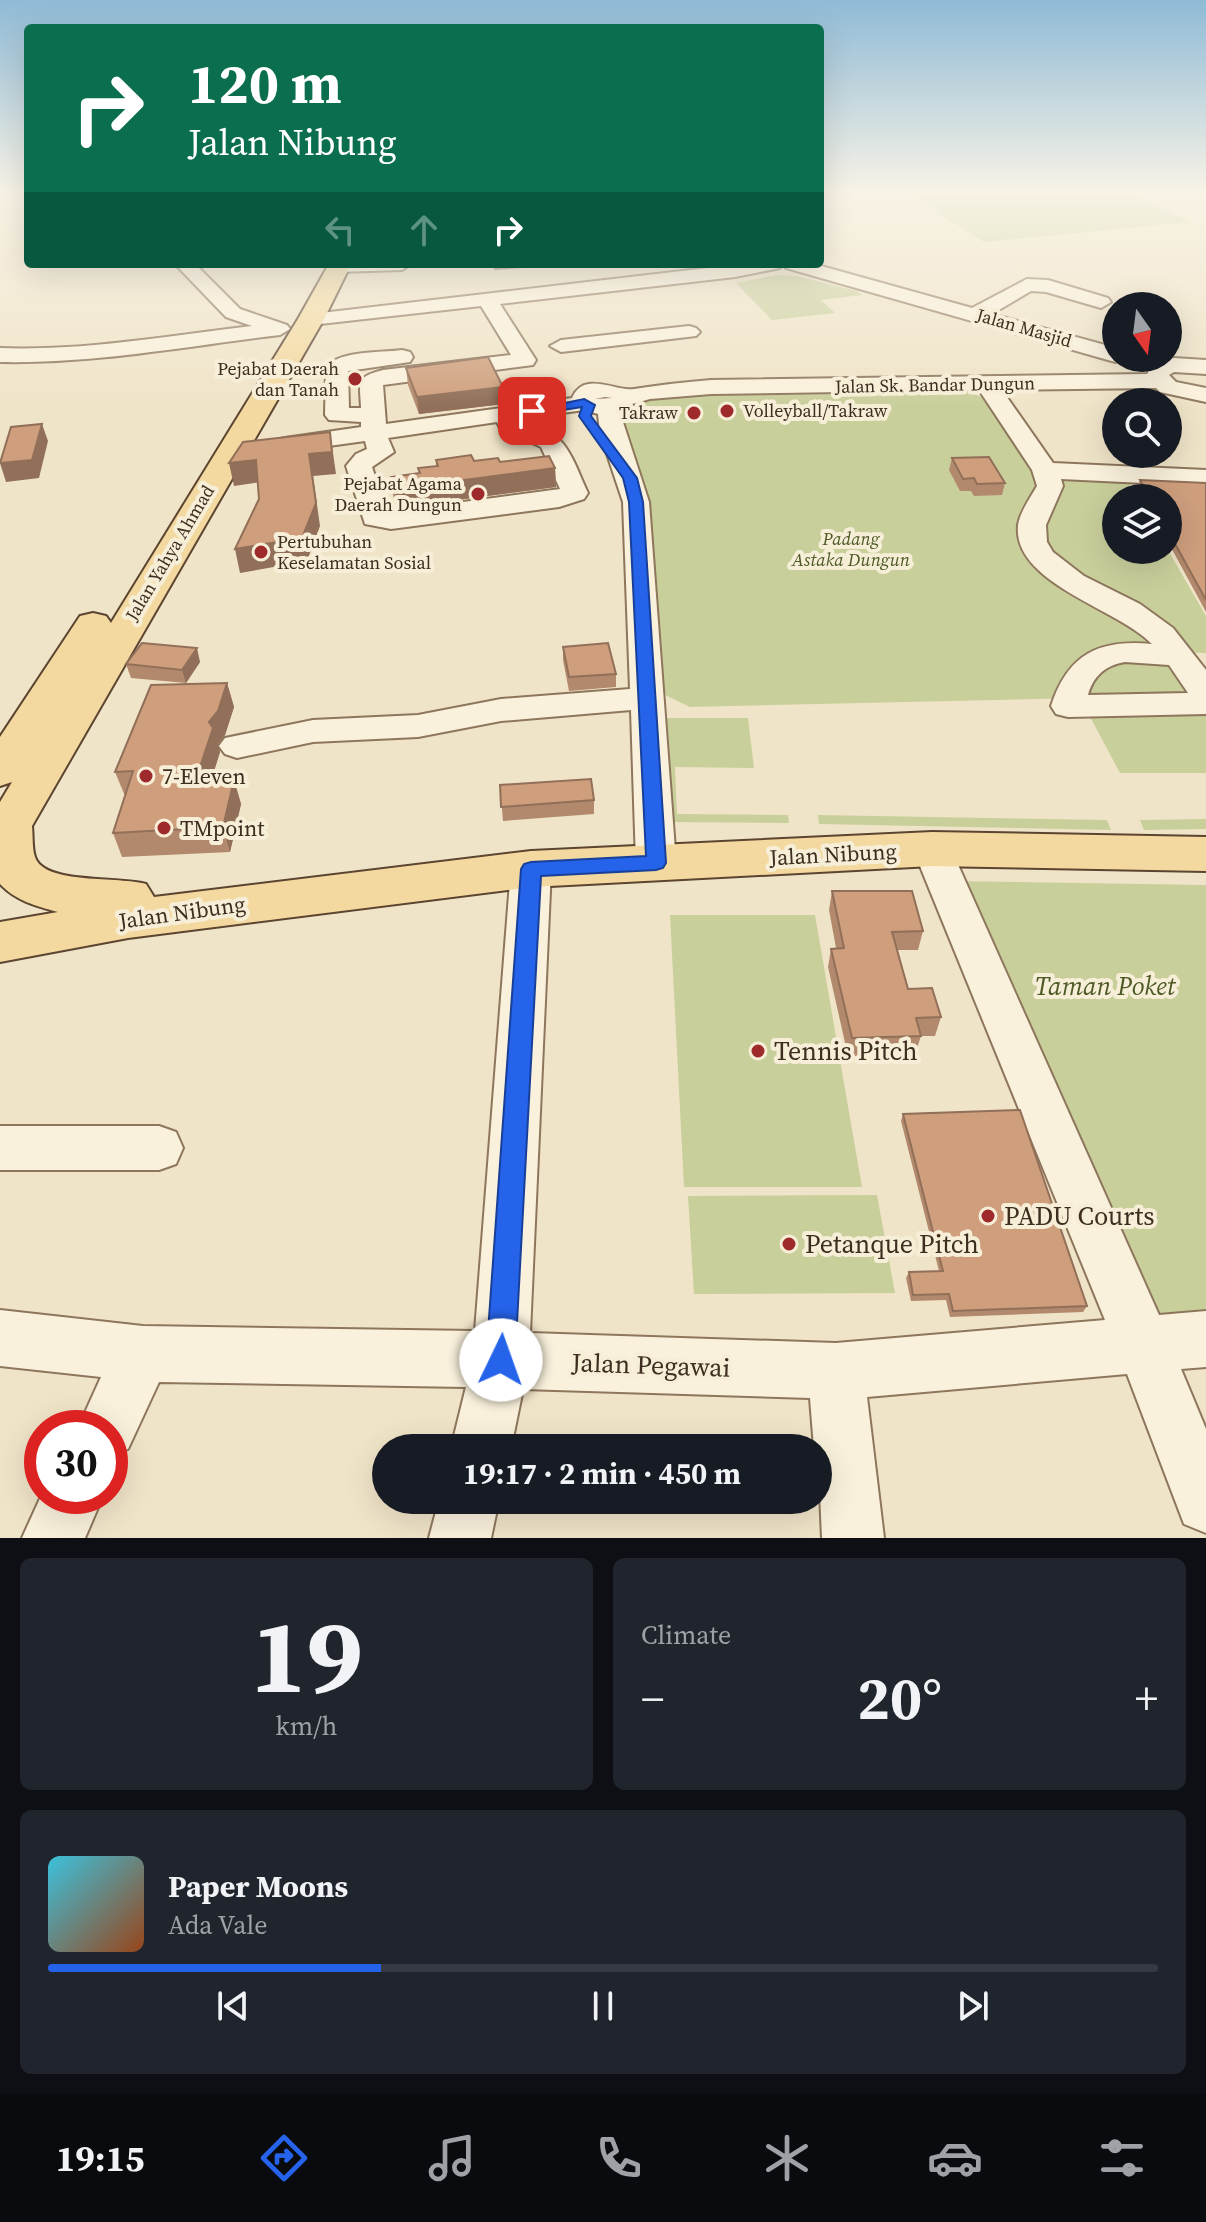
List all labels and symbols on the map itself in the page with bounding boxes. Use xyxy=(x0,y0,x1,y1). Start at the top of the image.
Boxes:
north arrow xyxy=(1102,292,1182,372)
street label: Jalan Masjid xyxy=(973,302,1075,353)
place label: Pejabat Daerah dan Tanah xyxy=(217,356,339,402)
marker: Pejabat Daerah dan Tanah xyxy=(346,370,364,388)
street label: Jalan Sk. Bandar Dungun xyxy=(834,370,1035,399)
pin xyxy=(498,377,566,445)
place label: Volleyball/Takraw xyxy=(743,398,888,423)
place label: Takraw xyxy=(619,400,678,425)
marker: Volleyball/Takraw xyxy=(718,402,736,420)
marker: Takraw xyxy=(685,404,703,422)
place label: Pejabat Agama Daerah Dungun xyxy=(334,471,463,517)
street label: Jalan Yahya Ahmad xyxy=(119,480,220,626)
marker: Pejabat Agama Daerah Dungun xyxy=(469,485,487,503)
park label: Padang Astaka Dungun xyxy=(791,526,910,572)
place label: Pertubuhan Keselamatan Sosial xyxy=(277,529,431,575)
marker: Pertubuhan Keselamatan Sosial xyxy=(252,543,270,561)
place label: 7-Eleven xyxy=(162,761,246,791)
marker: 7-Eleven xyxy=(137,767,155,785)
place label: TMpoint xyxy=(180,813,265,843)
marker: TMpoint xyxy=(155,819,173,837)
street label: Jalan Nibung xyxy=(768,836,897,872)
street label: Jalan Nibung xyxy=(116,888,247,936)
park label: Taman Poket xyxy=(1035,968,1177,1004)
place label: Tennis Pitch xyxy=(774,1033,918,1069)
marker: Tennis Pitch xyxy=(749,1042,767,1060)
place label: PADU Courts xyxy=(1004,1198,1154,1234)
marker: PADU Courts xyxy=(979,1207,997,1225)
place label: Petanque Pitch xyxy=(805,1226,979,1262)
marker: Petanque Pitch xyxy=(780,1235,798,1253)
position arrow xyxy=(459,1318,543,1402)
street label: Jalan Pegawai xyxy=(570,1344,731,1386)
speed limit sign: 30 xyxy=(24,1410,128,1514)

